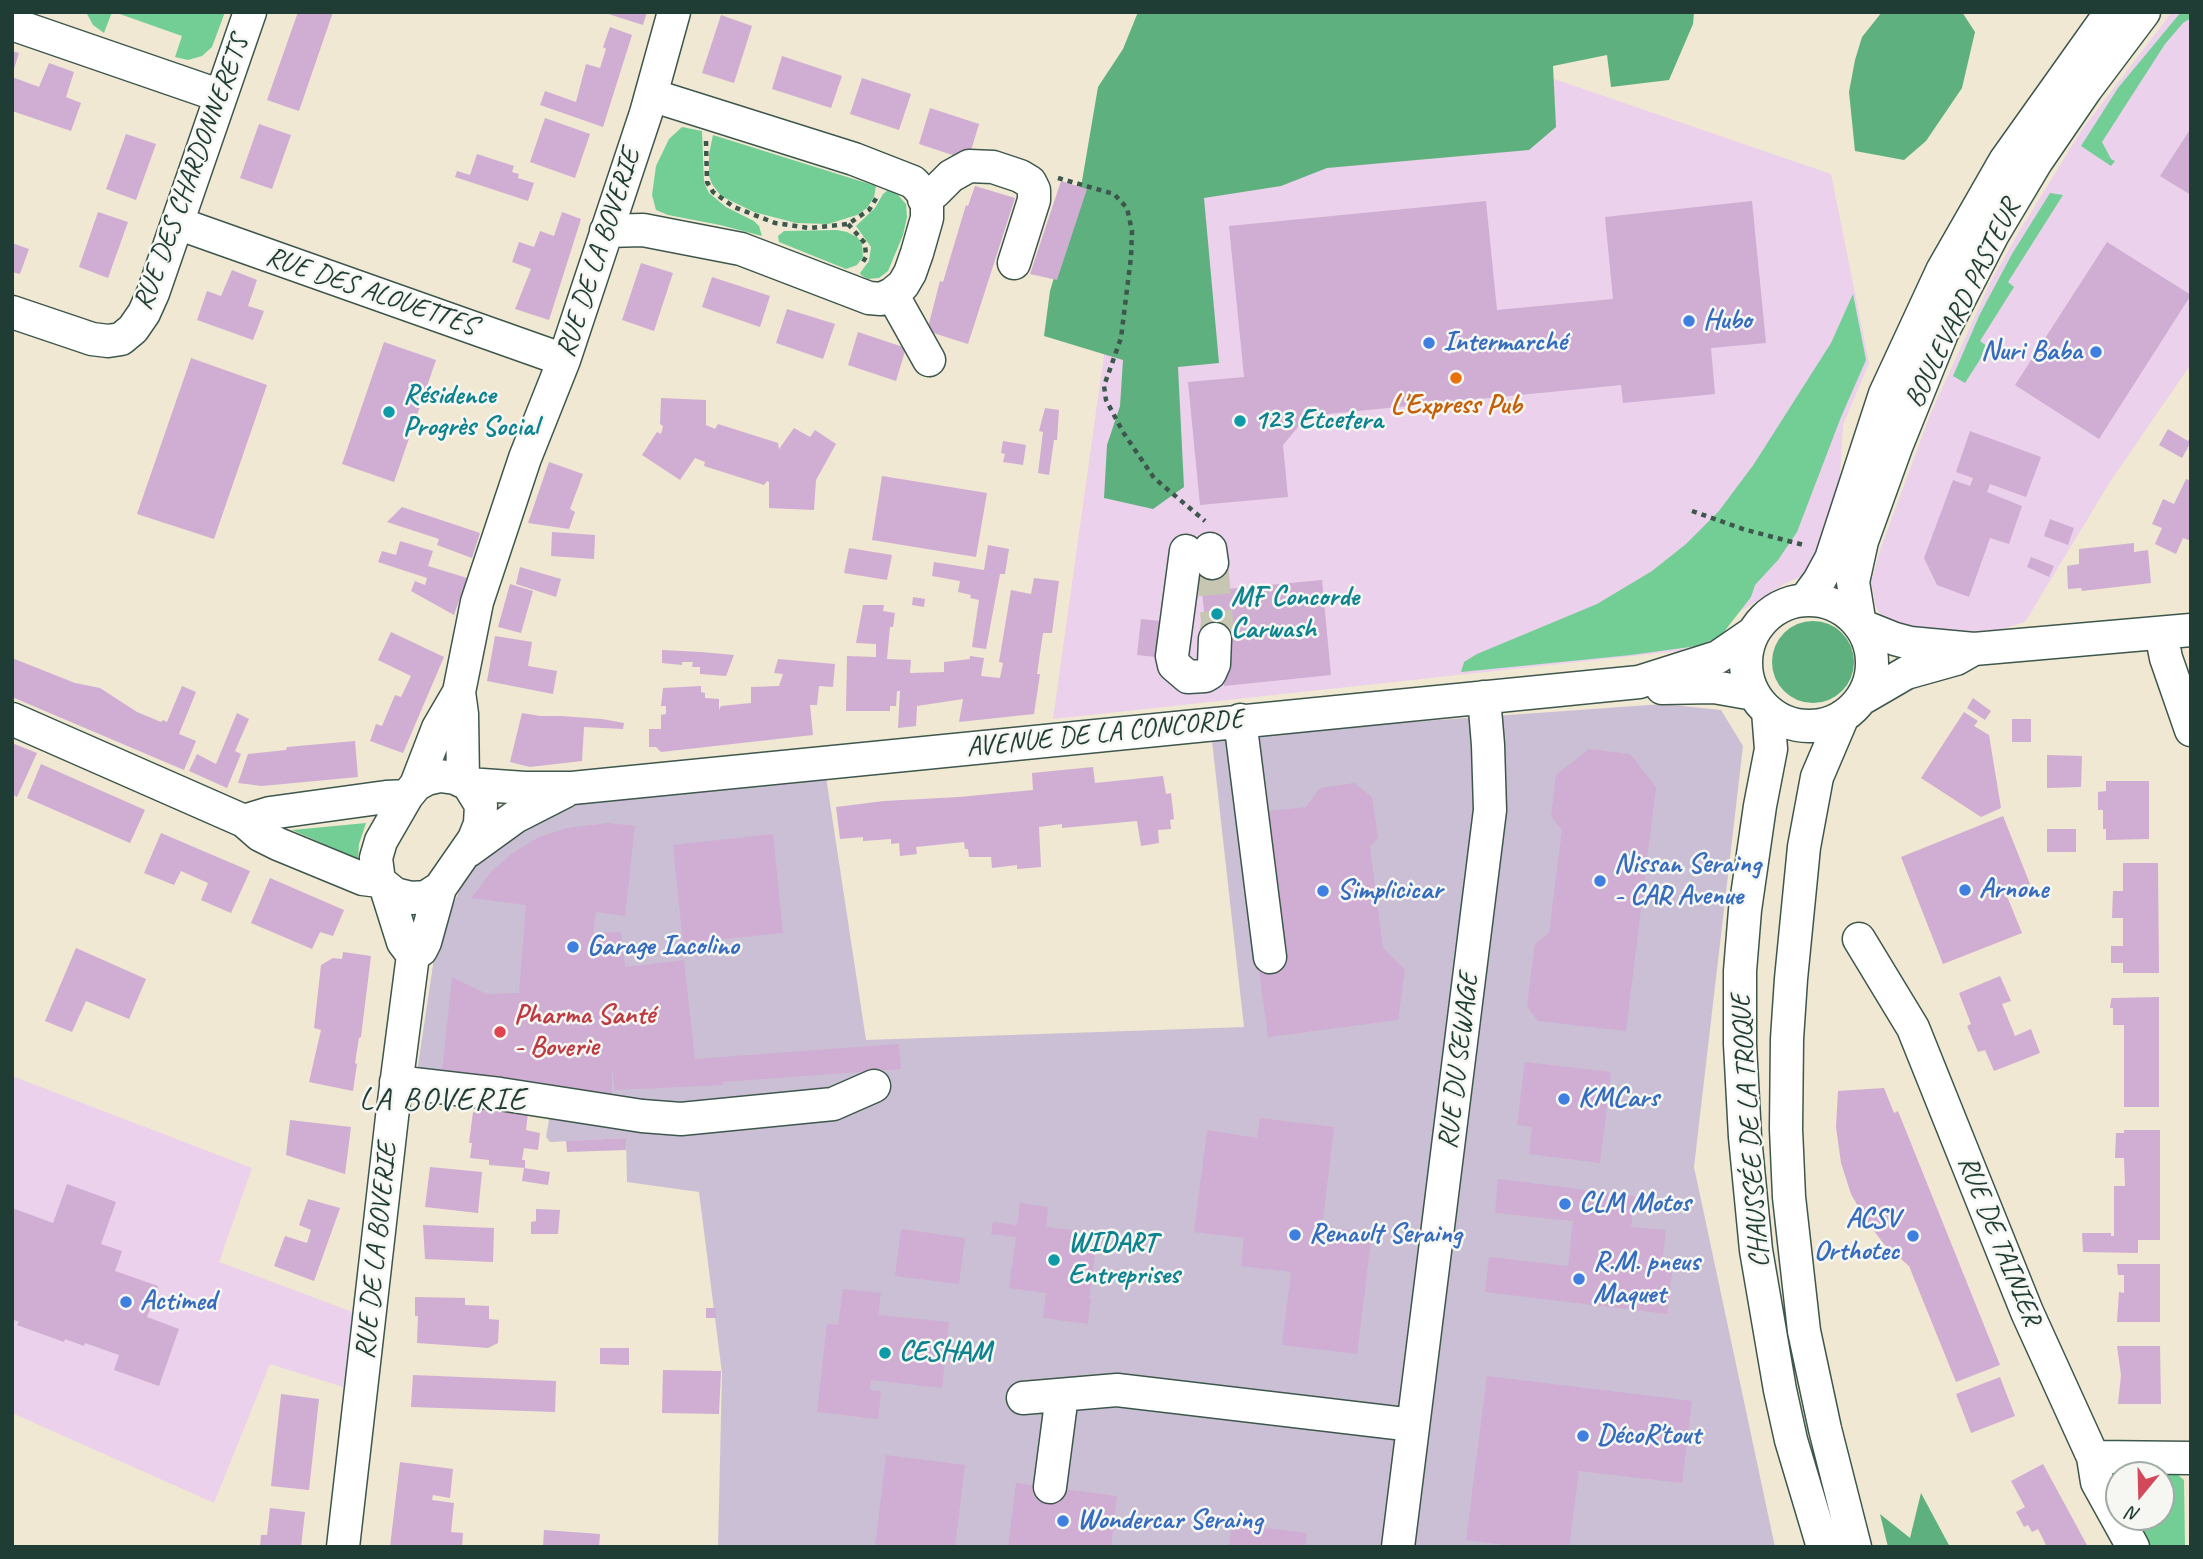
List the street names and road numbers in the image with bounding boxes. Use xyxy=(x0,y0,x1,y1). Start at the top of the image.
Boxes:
street label: RUE DES CHARDONNERETS xyxy=(127,31,257,315)
street label: RUE DE LA BOVERIE xyxy=(549,145,649,361)
street label: BOULEVARD PASTEUR xyxy=(1898,194,2028,414)
street label: RUE DES ALOUETTES xyxy=(261,240,481,344)
street label: AVENUE DE LA CONCORDE xyxy=(965,703,1245,765)
street label: RUE DU SEWAGE xyxy=(1432,971,1486,1151)
street label: CHAUSSÉE DE LA TROQUE xyxy=(1725,993,1777,1269)
street label: RUE DE LA BOVERIE xyxy=(349,1141,405,1361)
street label: RUE DE TAINIER xyxy=(1950,1151,2048,1331)

